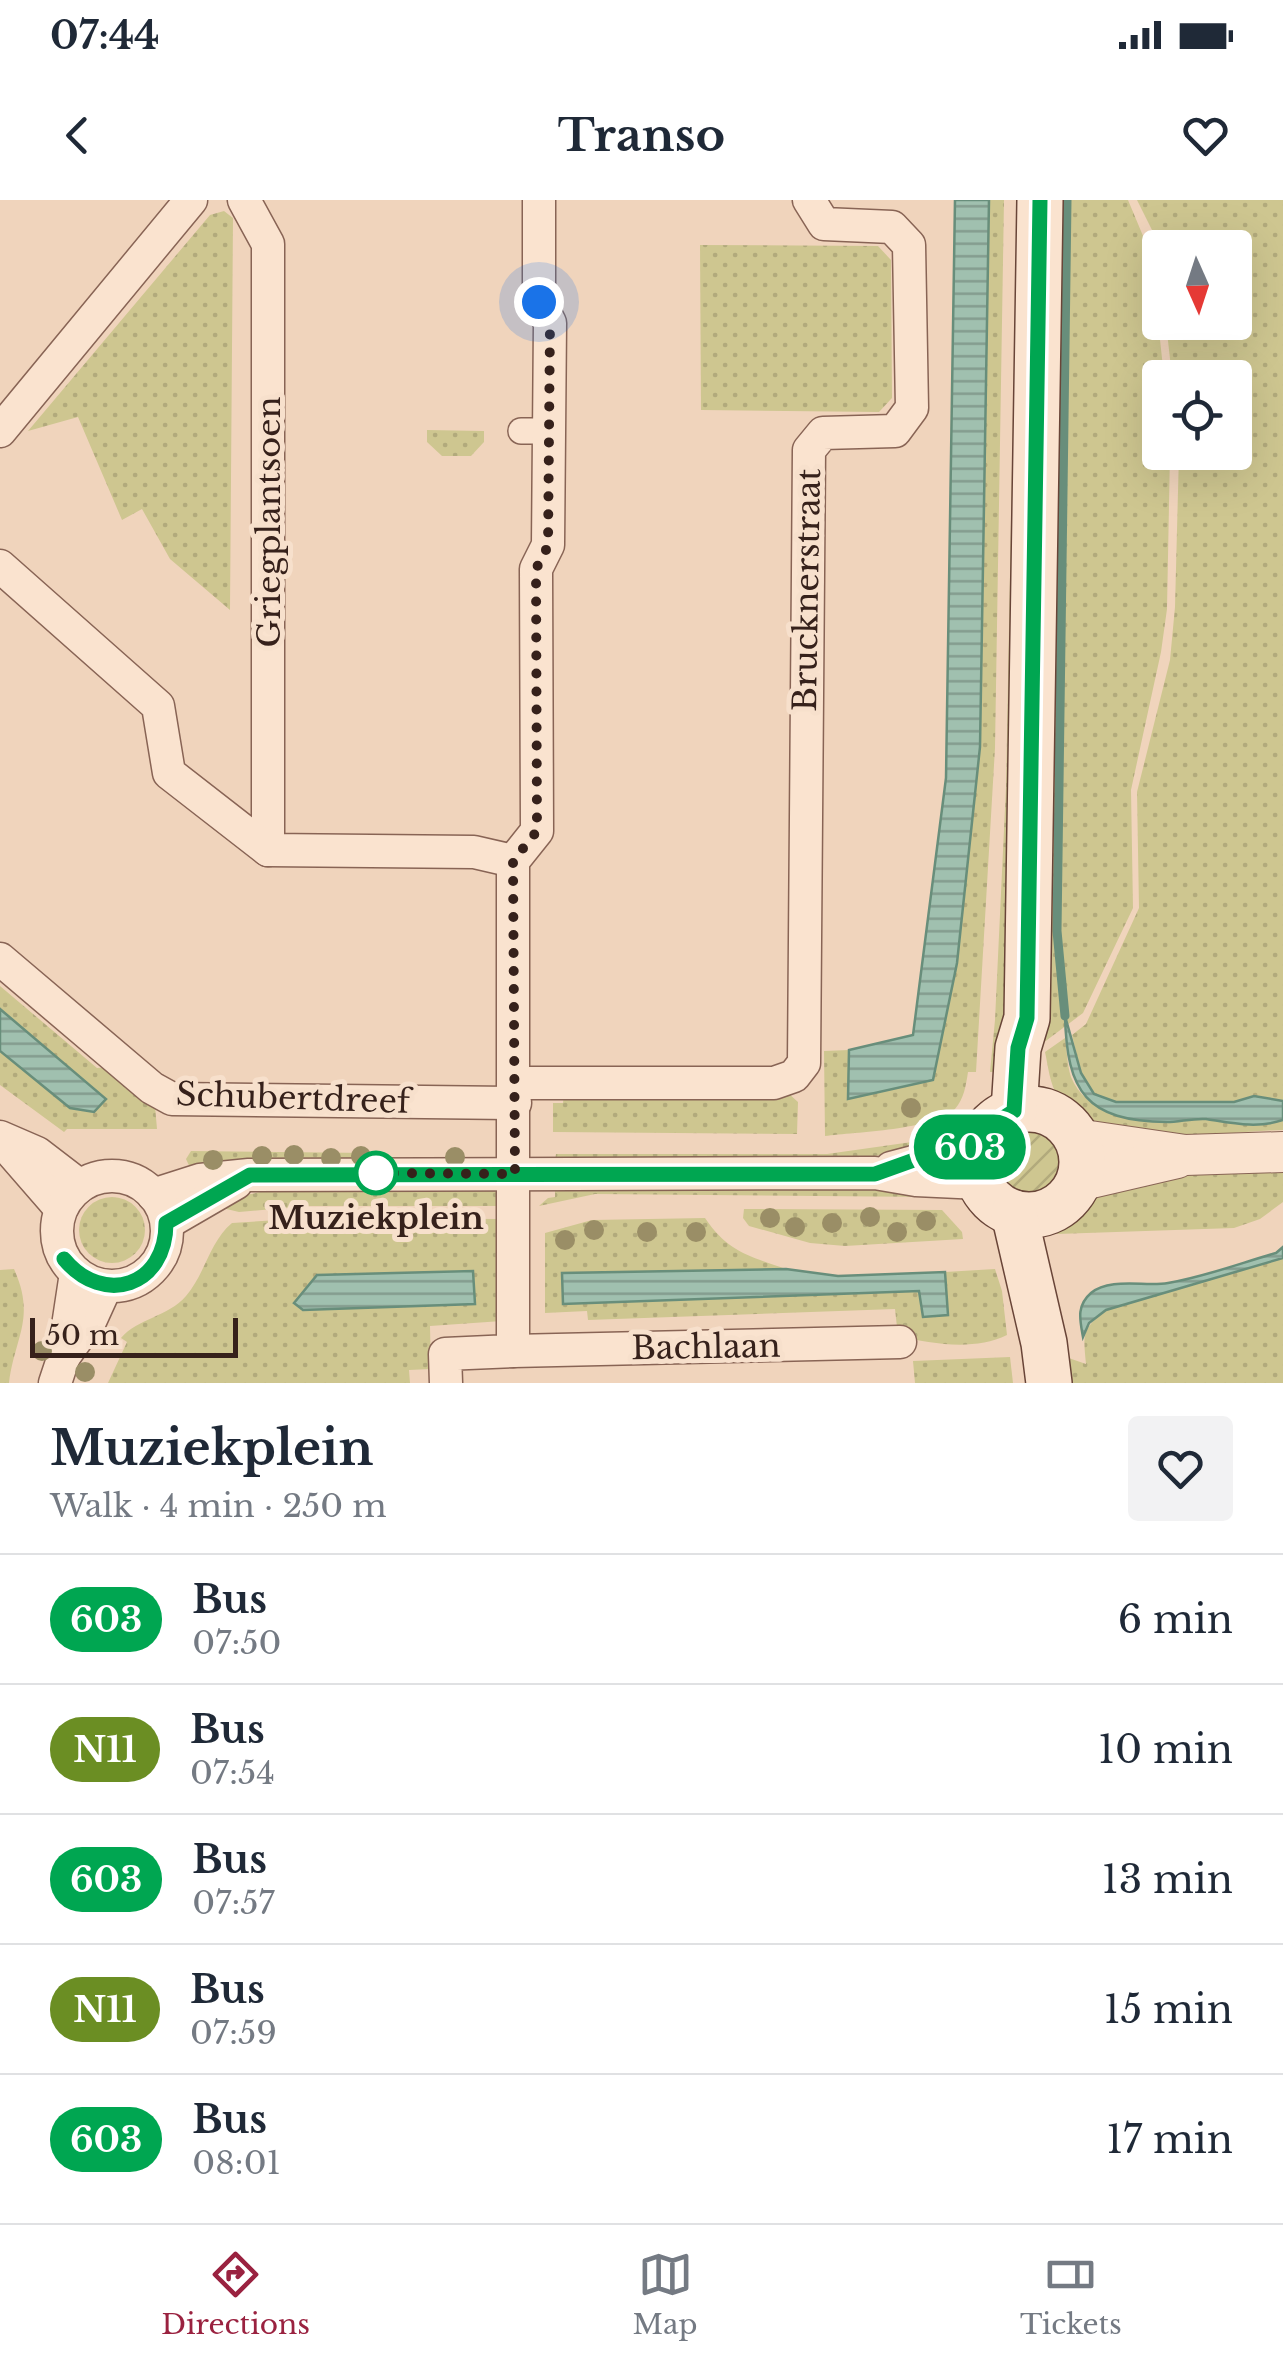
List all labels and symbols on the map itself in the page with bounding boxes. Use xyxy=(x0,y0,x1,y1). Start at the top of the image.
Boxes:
north arrow xyxy=(1142,230,1252,340)
your location xyxy=(514,277,564,327)
street label: Griegplantsoen xyxy=(249,396,289,648)
street label: Brucknerstraat xyxy=(785,468,829,712)
street label: Schubertdreef xyxy=(175,1074,415,1122)
line badge: 603 xyxy=(912,1114,1028,1180)
marker: Muziekplein xyxy=(355,1152,397,1194)
place label: Muziekplein xyxy=(268,1198,484,1238)
scale bar xyxy=(30,1313,238,1358)
street label: Bachlaan xyxy=(631,1326,781,1368)

